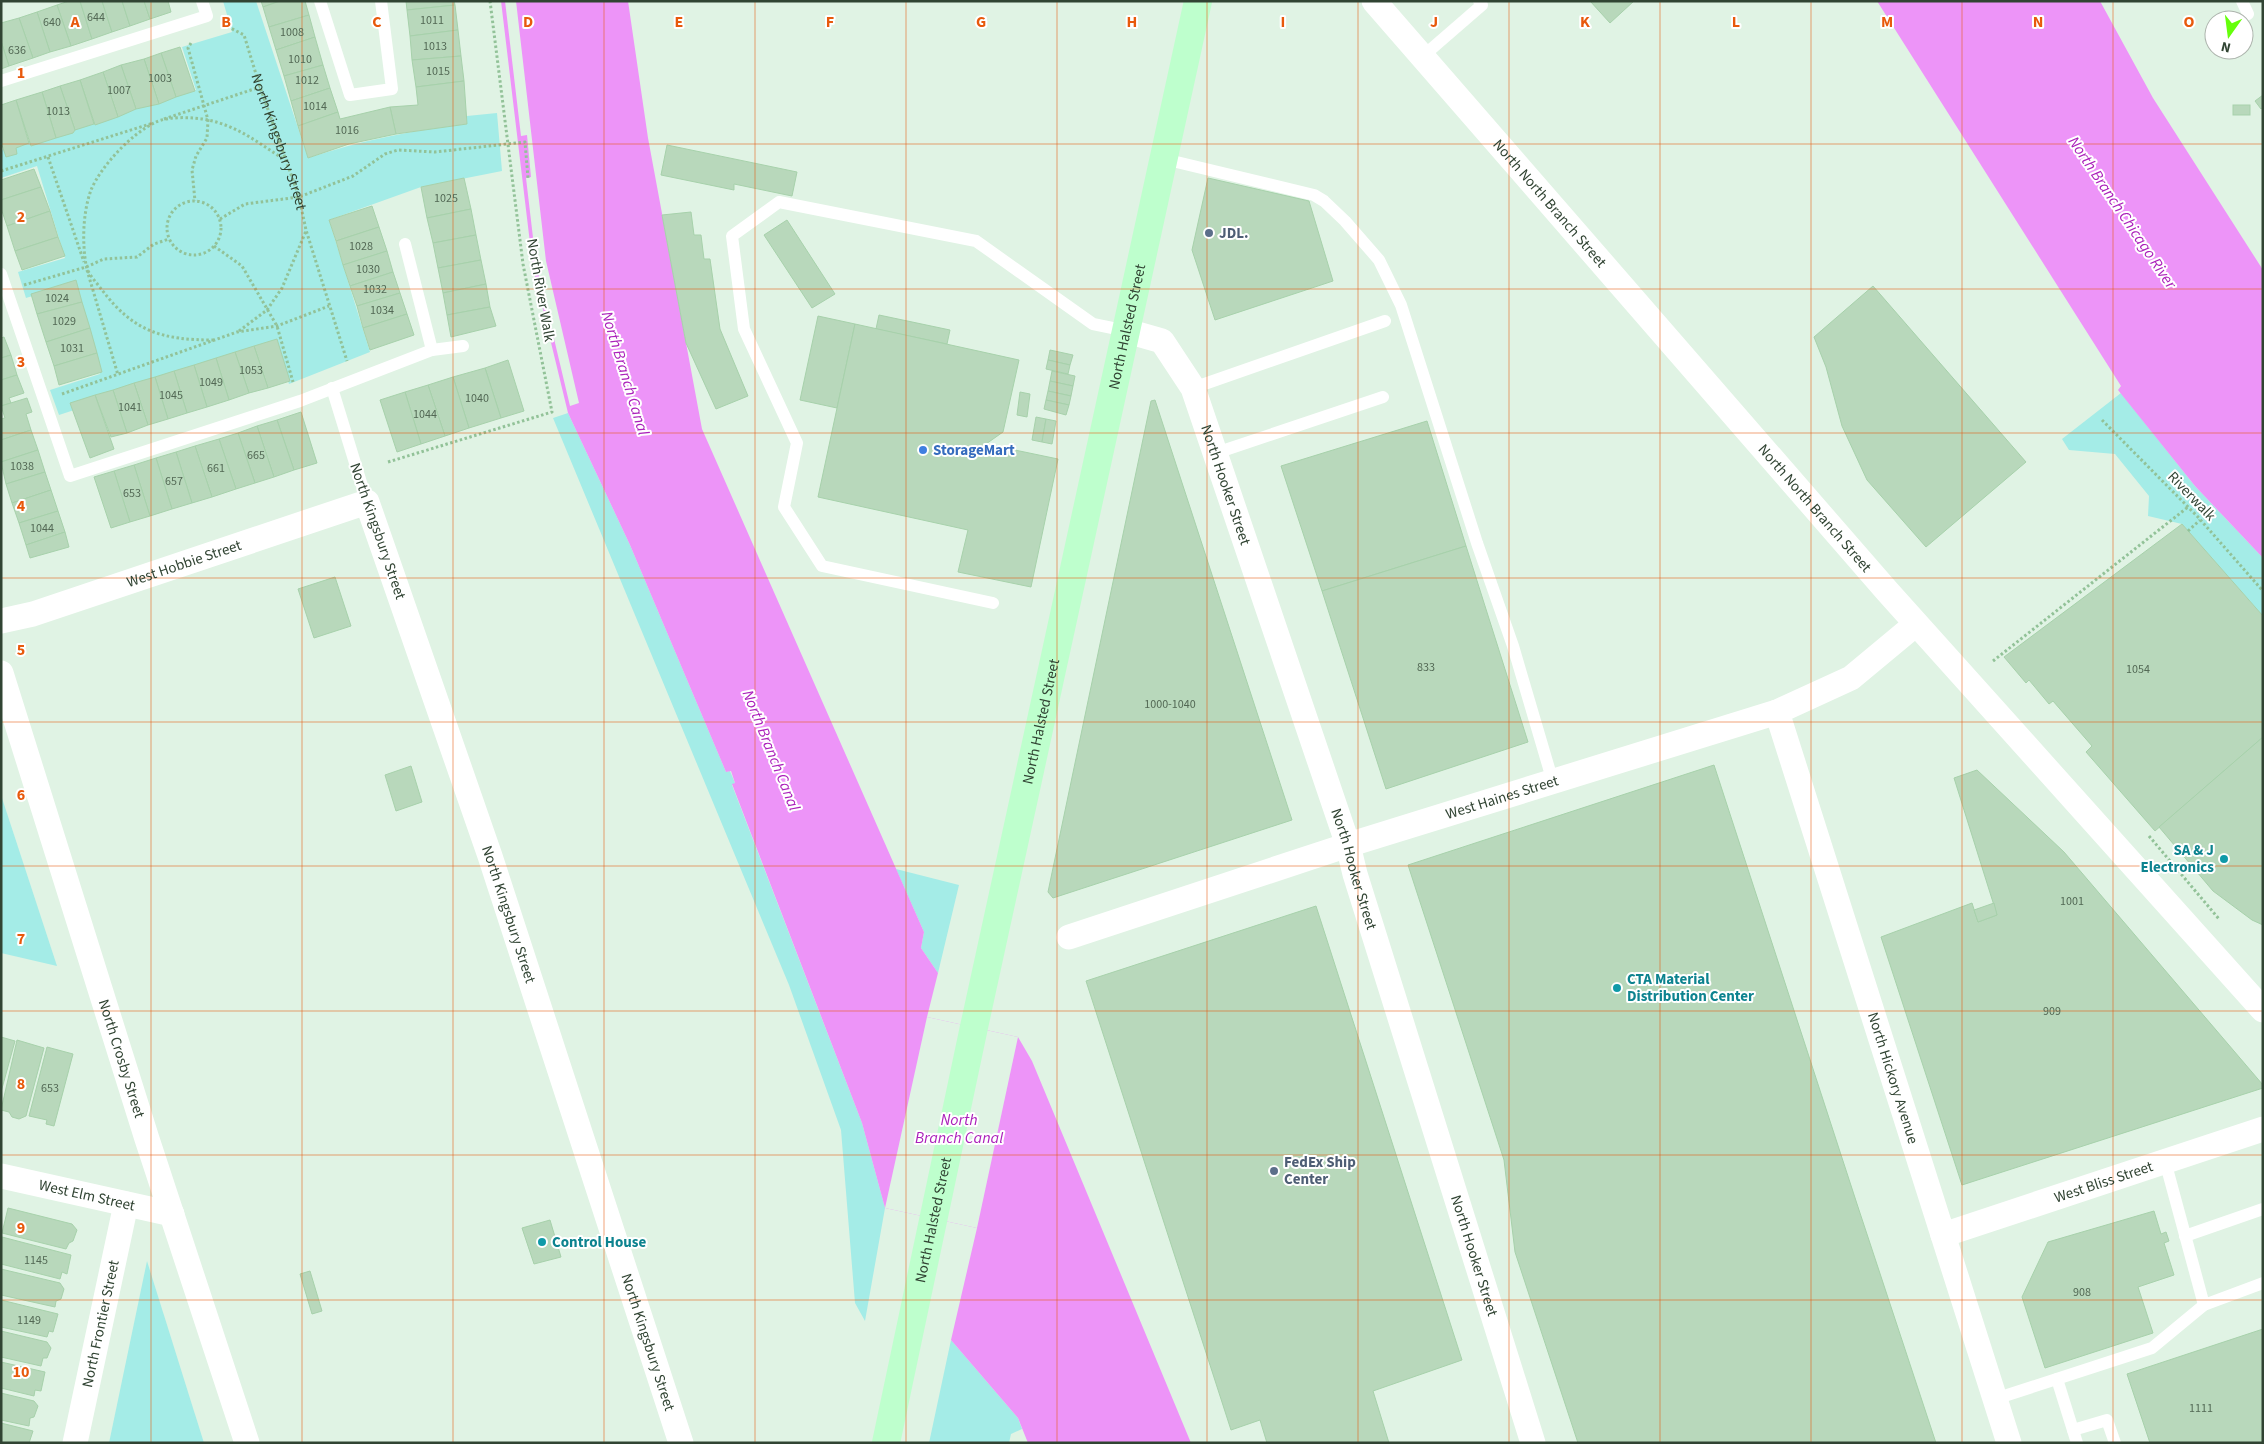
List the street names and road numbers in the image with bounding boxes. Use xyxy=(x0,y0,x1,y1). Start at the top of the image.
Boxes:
street label: North Kingsbury Street xyxy=(245,71,311,212)
street label: North North Branch Street xyxy=(1488,135,1611,272)
street label: North River Walk xyxy=(521,237,560,344)
street label: North Halsted Street xyxy=(1103,262,1151,391)
street label: North Hooker Street xyxy=(1195,422,1256,548)
street label: North North Branch Street xyxy=(1753,440,1876,577)
street label: North Kingsbury Street xyxy=(344,460,411,602)
street label: Riverwalk xyxy=(2163,467,2221,526)
street label: West Hobbie Street xyxy=(124,535,244,593)
street label: North Halsted Street xyxy=(1017,657,1065,786)
street label: West Haines Street xyxy=(1443,770,1561,825)
street label: North Hooker Street xyxy=(1325,806,1382,932)
street label: North Kingsbury Street xyxy=(476,843,541,986)
street label: North Crosby Street xyxy=(93,997,150,1121)
street label: North Hickory Avenue xyxy=(1862,1010,1923,1147)
street label: North Halsted Street xyxy=(910,1155,957,1285)
street label: West Bliss Street xyxy=(2051,1156,2156,1208)
street label: West Elm Street xyxy=(37,1175,137,1216)
street label: North Hooker Street xyxy=(1445,1193,1503,1319)
street label: North Frontier Street xyxy=(77,1258,125,1390)
street label: North Kingsbury Street xyxy=(616,1271,680,1414)

